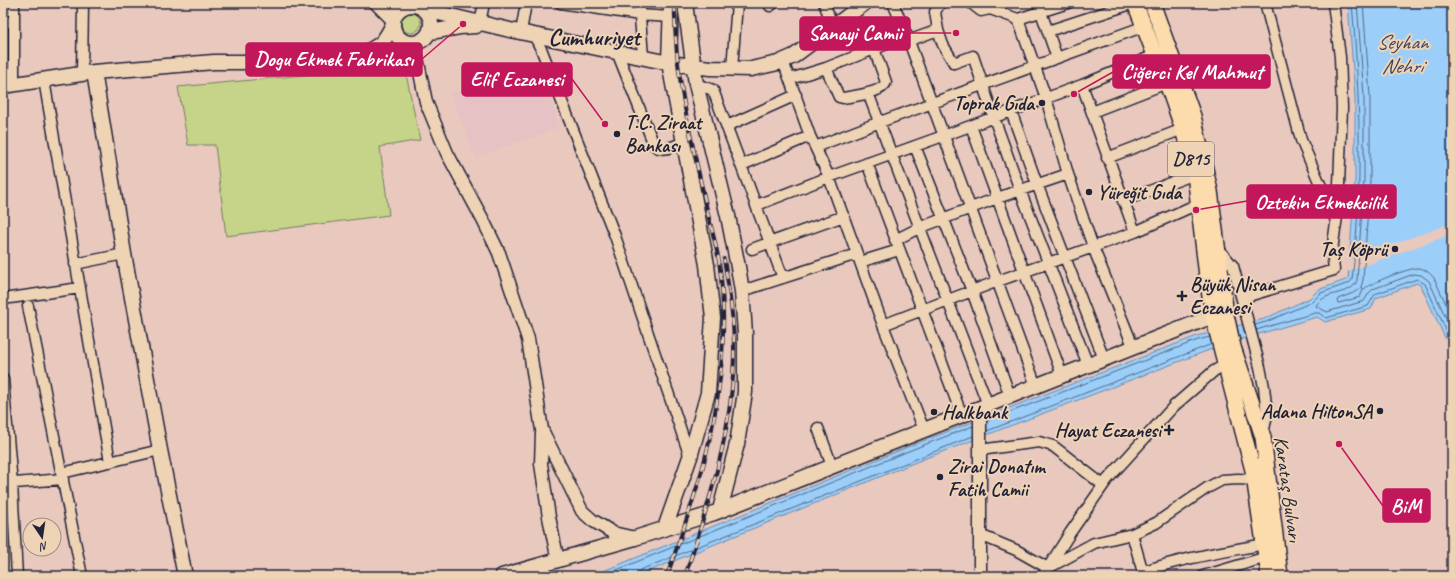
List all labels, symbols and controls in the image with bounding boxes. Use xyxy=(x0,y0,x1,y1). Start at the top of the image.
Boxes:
callout: Sanayi Camii xyxy=(800,17,910,50)
text: Sanayi Camii xyxy=(808,20,905,47)
district label: Cumhuriyet xyxy=(548,22,643,52)
water label: Seyhan Nehri xyxy=(1376,29,1430,79)
callout: Dogu Ekmek Fabrikası xyxy=(246,43,422,76)
text: Dogu Ekmek Fabrikası xyxy=(254,46,416,72)
callout: Ciğerci Kel Mahmut xyxy=(1113,55,1270,88)
text: Ciğerci Kel Mahmut xyxy=(1121,59,1266,85)
callout: Elif Eczanesi xyxy=(462,63,572,96)
text: Elif Eczanesi xyxy=(470,66,567,92)
place label: Toprak Gıda xyxy=(954,91,1036,116)
marker: Toprak Gıda xyxy=(1037,98,1047,108)
place label: T.C. Ziraat Bankası xyxy=(625,110,704,158)
marker: T.C. Ziraat Bankası xyxy=(612,129,622,139)
road number: D815 xyxy=(1168,142,1214,176)
place label: Yüreğit Gıda xyxy=(1097,180,1183,205)
callout: Oztekin Ekmekcilik xyxy=(1247,185,1396,218)
marker: Yüreğit Gıda xyxy=(1084,187,1094,197)
text: Oztekin Ekmekcilik xyxy=(1255,189,1389,215)
place label: Taș Köprü xyxy=(1320,237,1390,262)
marker: Taș Köprü xyxy=(1390,244,1400,254)
place label: Büyük Nisan Eczanesi xyxy=(1190,272,1277,320)
marker: Büyük Nisan Eczanesi xyxy=(1177,291,1187,301)
place label: Adana HiltonSA xyxy=(1261,399,1374,424)
place label: Halkbank xyxy=(942,400,1009,425)
marker: Adana HiltonSA xyxy=(1375,406,1385,416)
marker: Halkbank xyxy=(929,407,939,417)
place label: Hayat Eczanesi xyxy=(1055,418,1164,443)
marker: Hayat Eczanesi xyxy=(1164,425,1174,435)
street label: Karataş Bulvarı xyxy=(1268,434,1308,545)
place label: Zirai Donatım Fatih Camii xyxy=(948,454,1046,502)
marker: Zirai Donatım Fatih Camii xyxy=(935,472,945,482)
callout: BiM xyxy=(1383,489,1430,522)
text: BiM xyxy=(1391,493,1423,519)
north arrow xyxy=(22,517,62,557)
text: N xyxy=(37,539,49,555)

